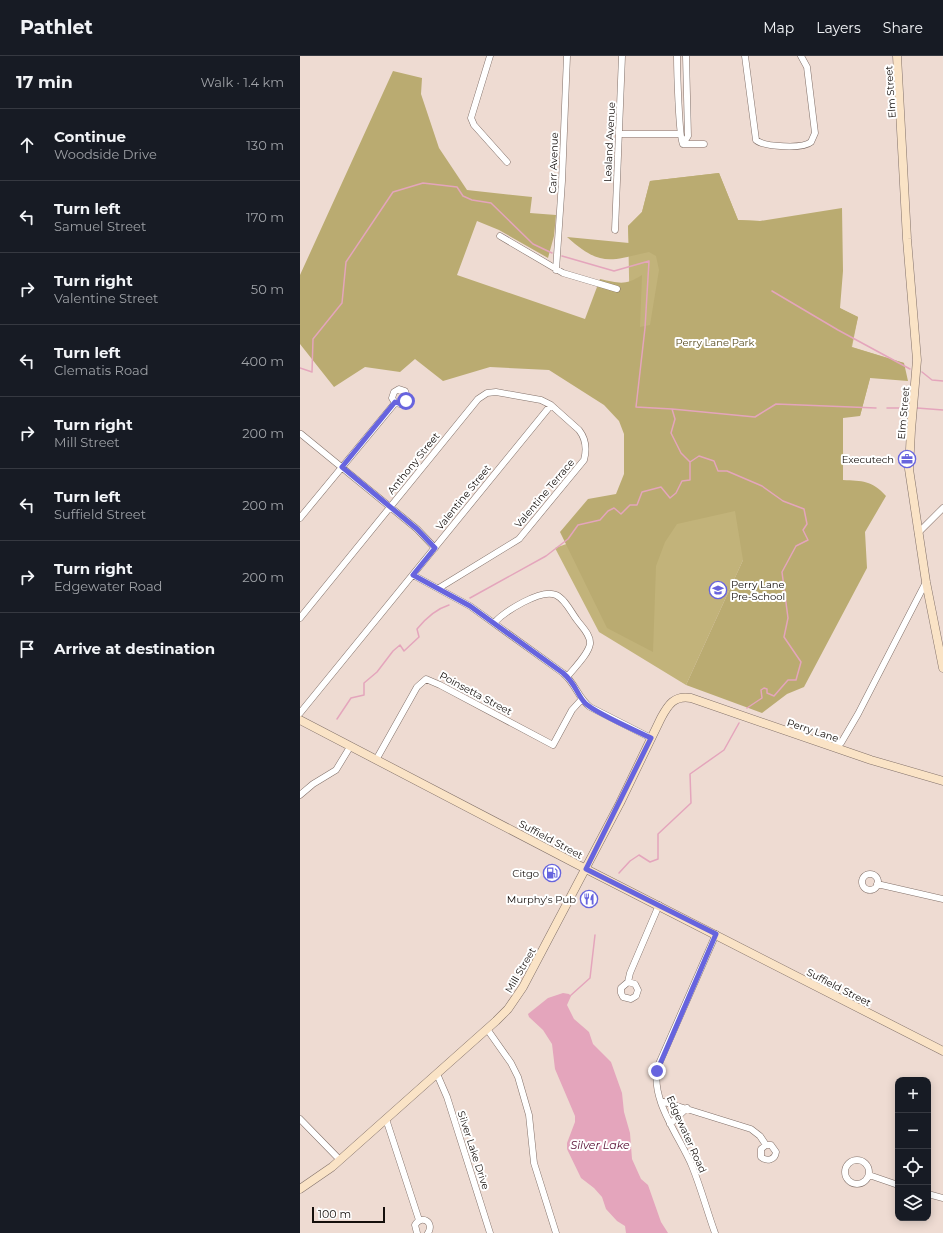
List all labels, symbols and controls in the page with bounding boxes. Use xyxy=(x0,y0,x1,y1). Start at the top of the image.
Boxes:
text: Pathlet xyxy=(20,16,93,39)
text: Map xyxy=(763,19,794,37)
text: Layers xyxy=(816,19,861,37)
text: Share xyxy=(883,19,923,37)
street label: Elm Street xyxy=(882,65,899,119)
text: 17 min xyxy=(16,72,73,92)
text: Walk · 1.4 km xyxy=(200,74,284,90)
street label: Lealand Avenue xyxy=(601,102,618,182)
text: Continue xyxy=(54,127,126,146)
street label: Carr Avenue xyxy=(546,132,561,194)
icon: ahead xyxy=(16,134,38,156)
text: 130 m xyxy=(246,137,284,153)
text: Woodside Drive xyxy=(54,146,157,162)
text: Turn left xyxy=(54,199,121,218)
icon: left xyxy=(16,206,38,228)
text: 170 m xyxy=(246,209,284,225)
text: Samuel Street xyxy=(54,218,146,234)
text: Turn right xyxy=(54,271,133,290)
icon: right xyxy=(16,278,38,300)
text: 50 m xyxy=(251,281,284,297)
text: Valentine Street xyxy=(54,290,158,306)
park label: Perry Lane Park xyxy=(675,336,755,349)
text: Turn left xyxy=(54,343,121,362)
icon: left xyxy=(16,350,38,372)
text: 400 m xyxy=(241,353,284,369)
text: Clematis Road xyxy=(54,362,149,378)
street label: Elm Street xyxy=(895,386,912,440)
route start xyxy=(397,392,415,410)
text: Turn right xyxy=(54,415,133,434)
icon: right xyxy=(16,422,38,444)
text: 200 m xyxy=(242,425,284,441)
street label: Anthony Street xyxy=(384,430,442,497)
text: Mill Street xyxy=(54,434,120,450)
office icon: Executech xyxy=(897,449,917,469)
place label: Executech xyxy=(842,453,894,466)
street label: Valentine Terrace xyxy=(512,456,577,531)
street label: Valentine Street xyxy=(433,462,494,533)
text: Turn left xyxy=(54,487,121,506)
icon: left xyxy=(16,494,38,516)
text: 200 m xyxy=(242,497,284,513)
text: Suffield Street xyxy=(54,506,146,522)
text: Turn right xyxy=(54,559,133,578)
icon: right xyxy=(16,566,38,588)
text: 200 m xyxy=(242,569,284,585)
text: Edgewater Road xyxy=(54,578,162,594)
place label: Perry Lane Pre-School xyxy=(731,578,785,603)
school or university icon: Perry Lane Pre-School xyxy=(708,580,728,600)
icon: arrive xyxy=(16,638,38,660)
text: Arrive at destination xyxy=(54,639,215,658)
street label: Poinsetta Street xyxy=(437,669,514,718)
street label: Perry Lane xyxy=(785,716,840,745)
street label: Suffield Street xyxy=(516,817,585,862)
fuel station icon: Citgo xyxy=(542,863,562,883)
place label: Citgo xyxy=(512,867,539,880)
restaurant icon: Murphy's Pub xyxy=(579,889,599,909)
place label: Murphy's Pub xyxy=(507,893,576,906)
street label: Mill Street xyxy=(502,945,539,995)
street label: Suffield Street xyxy=(804,966,873,1009)
route end xyxy=(648,1062,666,1080)
map controls xyxy=(895,1077,931,1221)
button: + xyxy=(895,1077,931,1113)
street label: Edgewater Road xyxy=(664,1093,709,1175)
street label: Silver Lake Drive xyxy=(455,1109,492,1191)
button: − xyxy=(895,1113,931,1149)
water label: Silver Lake xyxy=(570,1138,630,1152)
button: locate xyxy=(895,1149,931,1185)
button: layers xyxy=(895,1185,931,1221)
scale bar xyxy=(312,1205,385,1224)
text: 100 m xyxy=(318,1207,351,1221)

